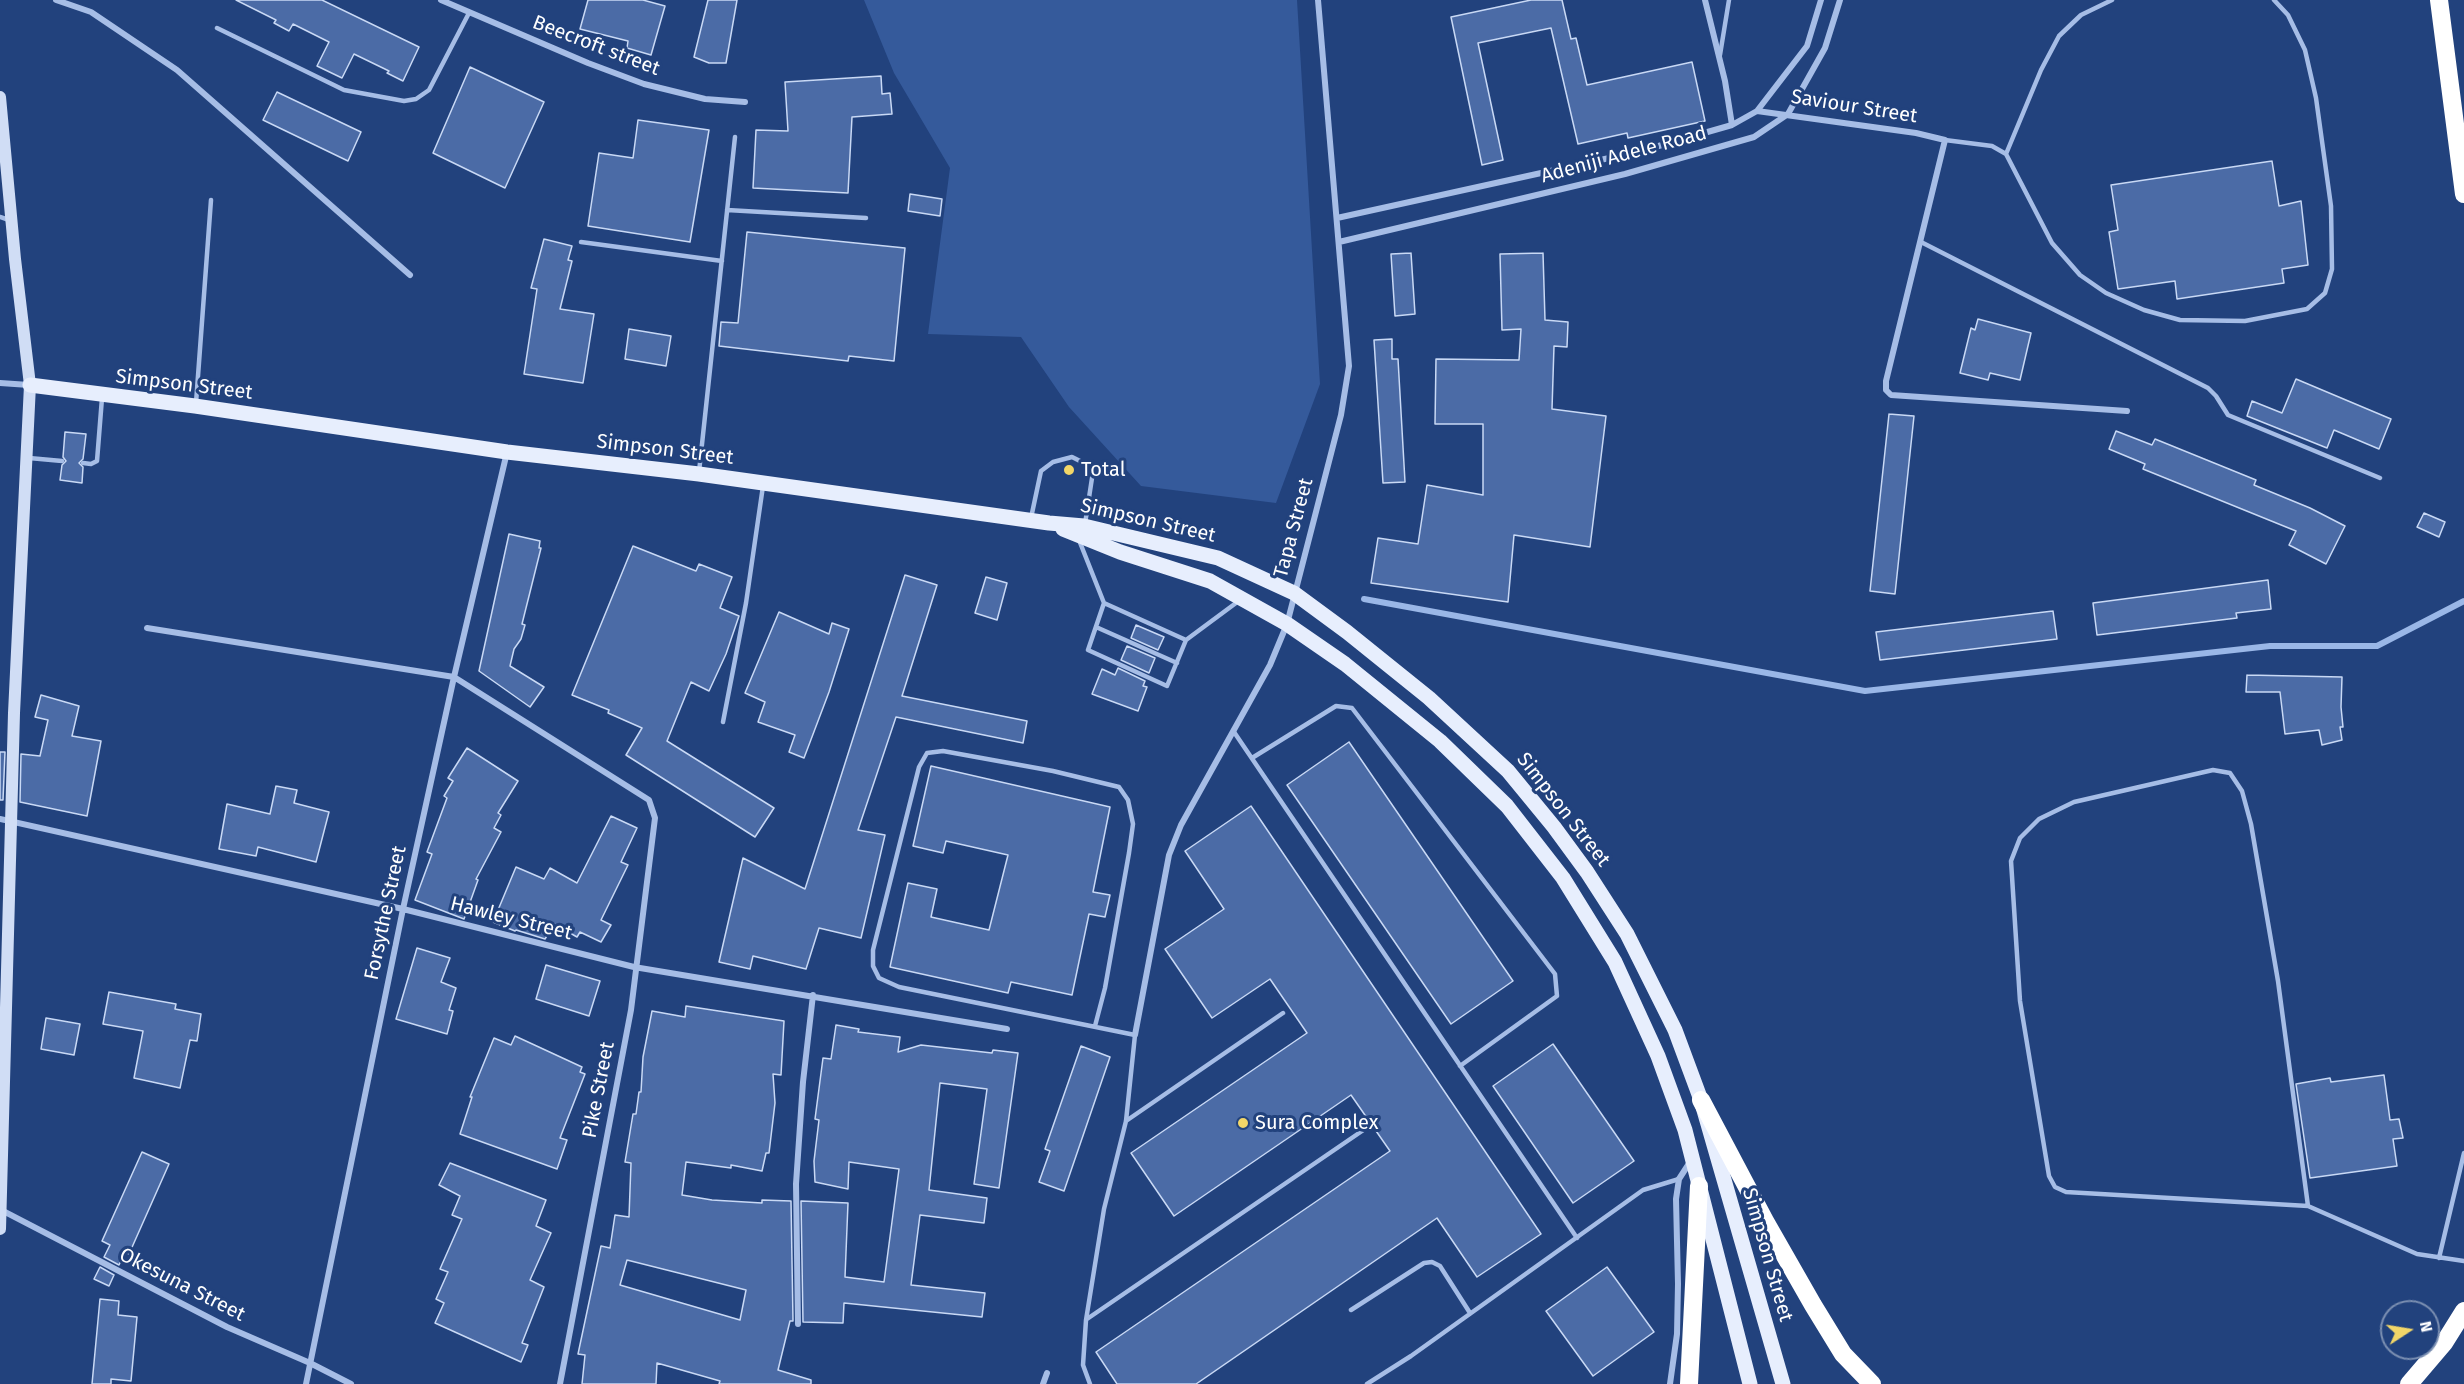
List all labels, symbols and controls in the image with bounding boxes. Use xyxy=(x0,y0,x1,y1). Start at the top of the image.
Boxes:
street label: Beecroft street xyxy=(529,11,663,81)
street label: Saviour Street xyxy=(1789,85,1919,129)
street label: Adeniji Adele Road xyxy=(1538,121,1710,189)
street label: Simpson Street xyxy=(114,365,254,405)
street label: Simpson Street xyxy=(595,430,735,470)
place label: Total xyxy=(1081,458,1126,482)
marker: Total xyxy=(1062,463,1076,477)
street label: Tapa Street xyxy=(1269,475,1319,581)
street label: Simpson Street xyxy=(1078,494,1218,548)
street label: Simpson Street xyxy=(1511,748,1615,872)
street label: Forsythe Street xyxy=(360,844,412,982)
street label: Hawley Street xyxy=(448,892,574,946)
street label: Pike Street xyxy=(578,1040,620,1140)
place label: Sura Complex xyxy=(1255,1111,1378,1135)
marker: Sura Complex xyxy=(1236,1116,1250,1130)
street label: Simpson Street xyxy=(1736,1185,1798,1325)
street label: Okesuna Street xyxy=(115,1243,249,1327)
north arrow xyxy=(2380,1300,2440,1360)
text: N xyxy=(2416,1319,2437,1334)

